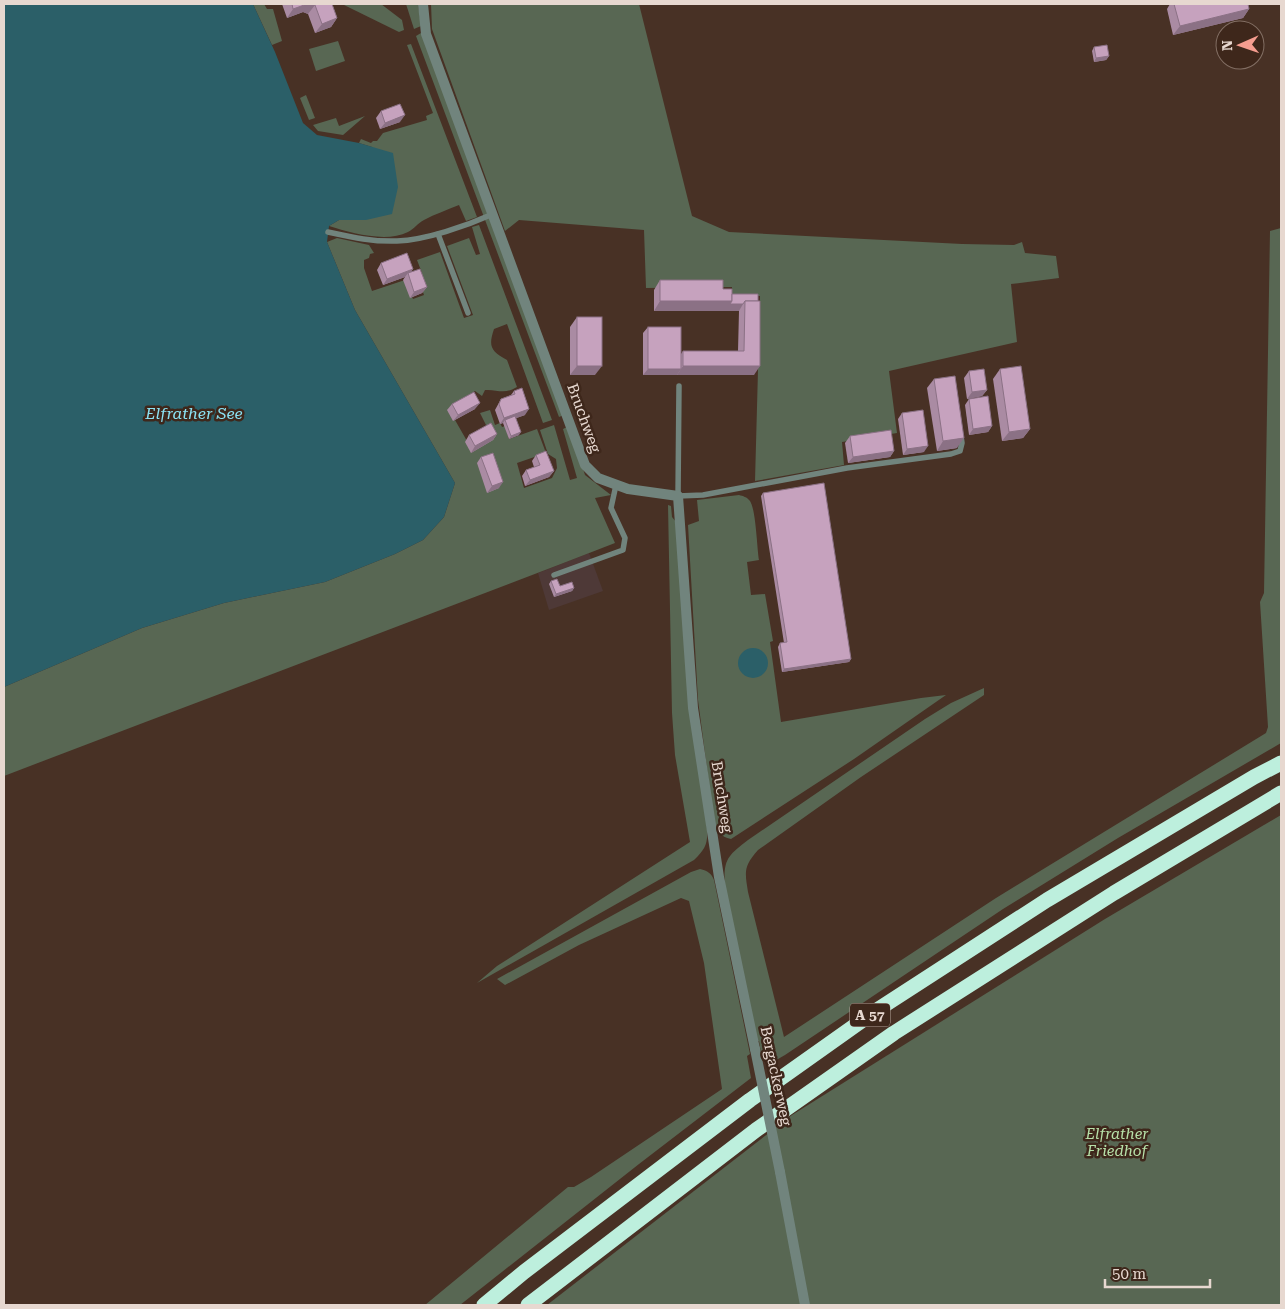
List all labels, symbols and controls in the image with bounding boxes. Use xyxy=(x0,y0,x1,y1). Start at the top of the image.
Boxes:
north arrow xyxy=(1215,20,1265,70)
text: N xyxy=(1219,40,1235,51)
street label: Bruchweg xyxy=(563,381,605,455)
water label: Elfrather See xyxy=(144,404,243,423)
street label: Bruchweg xyxy=(707,760,737,835)
road number: A 57 xyxy=(850,1004,890,1026)
street label: Bergackerweg xyxy=(757,1024,795,1128)
park label: Elfrather Friedhof xyxy=(1084,1125,1149,1160)
scale bar xyxy=(1105,1256,1210,1288)
text: 50 m xyxy=(1112,1265,1147,1283)

